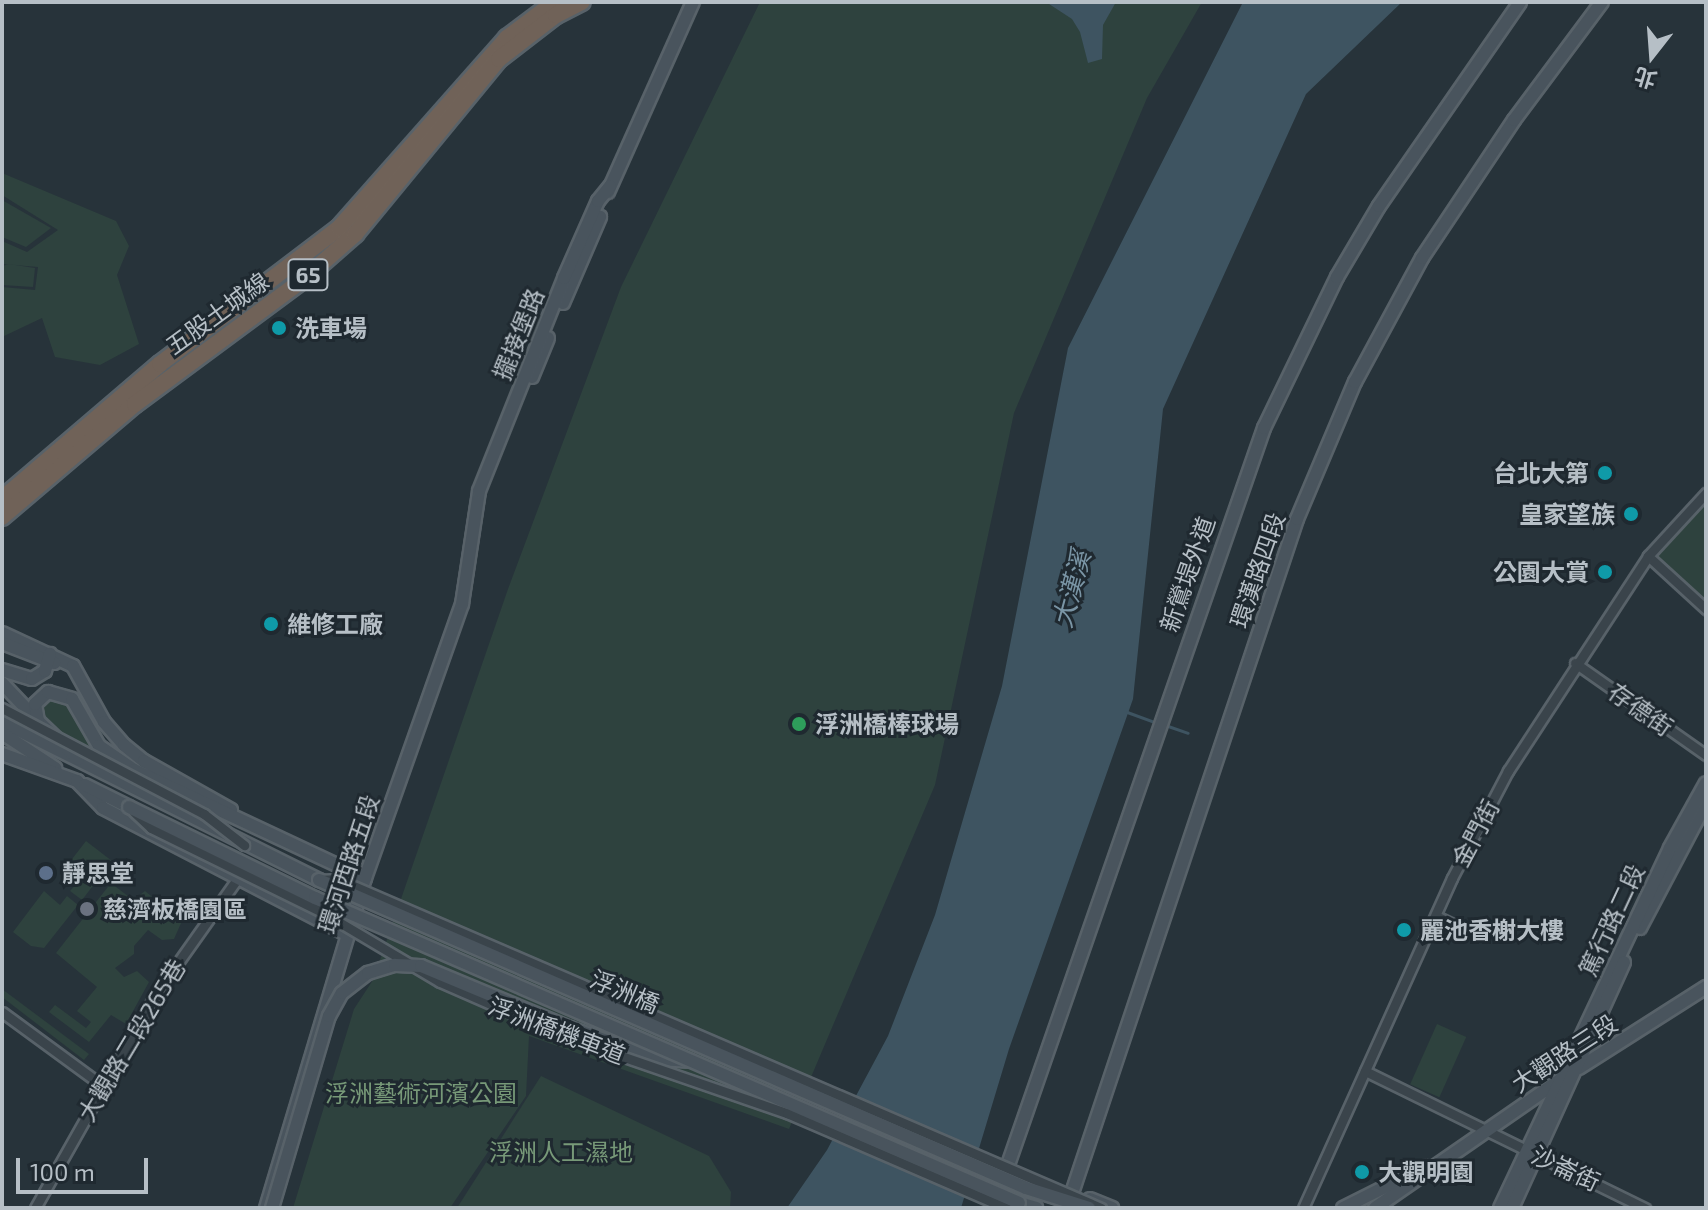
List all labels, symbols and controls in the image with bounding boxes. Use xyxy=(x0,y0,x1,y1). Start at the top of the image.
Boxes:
north arrow xyxy=(1612,16,1692,96)
text: 北 xyxy=(1631,63,1659,95)
road number: 65 xyxy=(286,257,330,293)
street label: 五股土城線 xyxy=(160,266,274,360)
street label: 擺接堡路 xyxy=(487,284,549,384)
place label: 洗車場 xyxy=(295,314,367,342)
marker: 洗車場 xyxy=(270,319,288,337)
place label: 台北大第 xyxy=(1493,459,1589,487)
marker: 台北大第 xyxy=(1596,464,1614,482)
place label: 皇家望族 xyxy=(1519,500,1615,528)
marker: 皇家望族 xyxy=(1622,505,1640,523)
street label: 環漢路四段 xyxy=(1224,509,1290,631)
street label: 新鶯堤外道 xyxy=(1154,513,1220,635)
water label: 大漢溪 xyxy=(1046,547,1096,631)
place label: 公園大賞 xyxy=(1493,558,1589,586)
marker: 公園大賞 xyxy=(1596,563,1614,581)
place label: 維修工廠 xyxy=(287,610,383,638)
marker: 維修工廠 xyxy=(262,615,280,633)
street label: 存德街 xyxy=(1603,677,1679,741)
place label: 浮洲橋棒球場 xyxy=(815,710,959,738)
marker: 浮洲橋棒球場 xyxy=(790,715,808,733)
street label: 環河西路五段 xyxy=(312,791,384,937)
street label: 金門街 xyxy=(1445,794,1505,872)
place label: 靜思堂 xyxy=(62,859,134,887)
street label: 篤行路二段 xyxy=(1573,860,1649,980)
marker: 靜思堂 xyxy=(37,864,55,882)
place label: 慈濟板橋園區 xyxy=(103,895,247,923)
marker: 慈濟板橋園區 xyxy=(78,900,96,918)
place label: 麗池香榭大樓 xyxy=(1420,916,1564,944)
marker: 麗池香榭大樓 xyxy=(1395,921,1413,939)
street label: 大觀路二段265巷 xyxy=(71,954,191,1126)
street label: 浮洲橋 xyxy=(586,964,664,1018)
street label: 浮洲橋機車道 xyxy=(485,991,629,1069)
street label: 大觀路三段 xyxy=(1506,1008,1622,1098)
park label: 浮洲藝術河濱公園 xyxy=(325,1079,517,1107)
park label: 浮洲人工濕地 xyxy=(489,1138,633,1166)
street label: 沙崙街 xyxy=(1527,1140,1605,1196)
scale bar xyxy=(20,1142,152,1192)
text: 100 m xyxy=(30,1157,95,1186)
place label: 大觀明園 xyxy=(1378,1158,1474,1186)
marker: 大觀明園 xyxy=(1353,1163,1371,1181)

